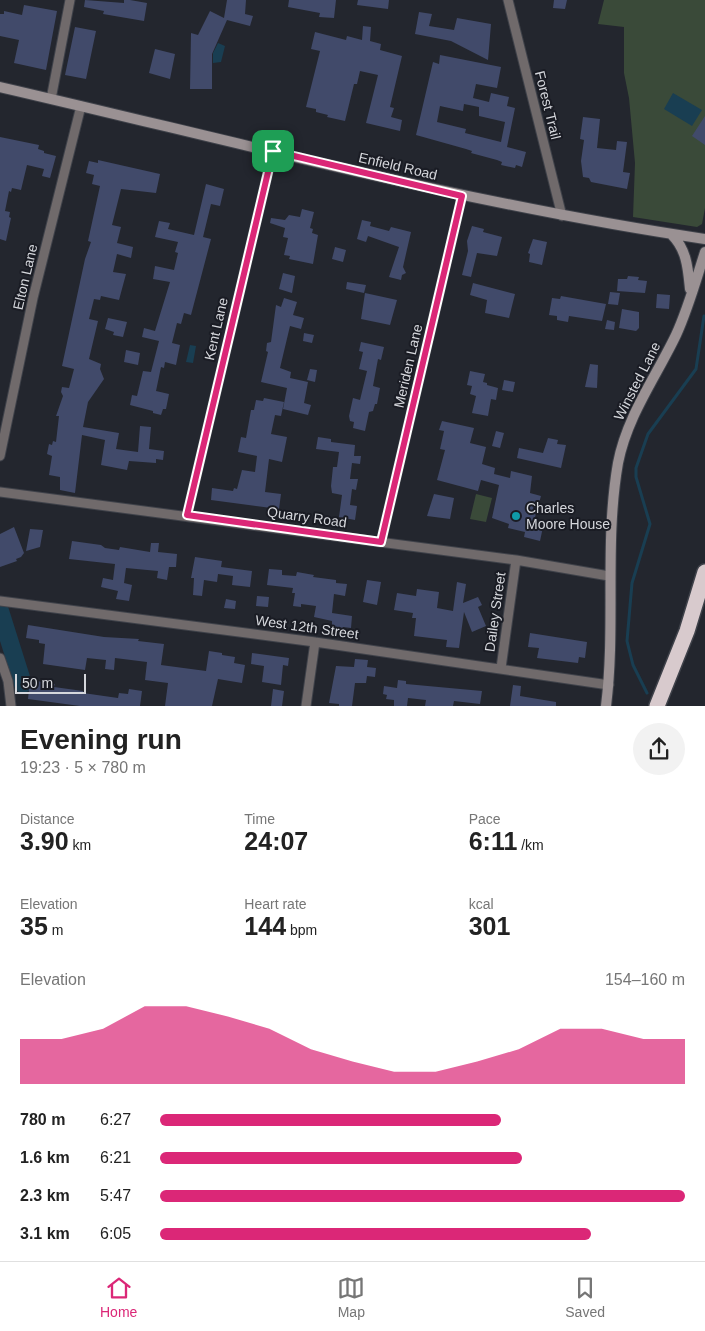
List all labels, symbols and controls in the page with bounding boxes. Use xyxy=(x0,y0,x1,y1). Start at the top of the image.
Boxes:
street label: Forest Trail xyxy=(532,69,564,141)
pin xyxy=(252,130,294,172)
icon: arrive xyxy=(259,137,287,165)
street label: Enfield Road xyxy=(357,149,439,183)
street label: Elton Lane xyxy=(10,242,40,311)
street label: Kent Lane xyxy=(201,296,231,362)
street label: Meriden Lane xyxy=(391,322,425,410)
street label: Winsted Lane xyxy=(610,339,664,423)
place label: Charles Moore House xyxy=(526,500,610,532)
street label: Quarry Road xyxy=(266,504,348,530)
marker: Charles Moore House xyxy=(510,510,522,522)
street label: Dailey Street xyxy=(482,571,509,653)
street label: West 12th Street xyxy=(254,612,360,642)
scale bar xyxy=(15,671,86,694)
text: 50 m xyxy=(22,675,53,691)
button: share xyxy=(633,723,685,775)
text: Evening run xyxy=(20,724,182,755)
text: 19:23 · 5 × 780 m xyxy=(20,759,146,776)
text: Distance xyxy=(20,811,74,827)
text: Time xyxy=(244,811,275,827)
text: Pace xyxy=(469,811,501,827)
text: 3.90 xyxy=(20,827,69,855)
text: 24:07 xyxy=(244,827,308,855)
text: 6:11 xyxy=(469,827,517,855)
text: km xyxy=(69,837,91,853)
text: /km xyxy=(517,837,544,853)
text: Elevation xyxy=(20,896,78,912)
text: Heart rate xyxy=(244,896,307,912)
text: kcal xyxy=(469,896,494,912)
text: 35 xyxy=(20,912,48,940)
text: 144 xyxy=(244,912,286,940)
text: 301 xyxy=(469,912,510,940)
text: m xyxy=(48,922,63,938)
text: bpm xyxy=(286,922,317,938)
text: Elevation xyxy=(20,971,86,988)
text: 154–160 m xyxy=(605,971,685,988)
text: 780 m xyxy=(20,1111,65,1128)
text: 6:27 xyxy=(100,1111,131,1128)
text: 1.6 km xyxy=(20,1149,70,1166)
text: 6:21 xyxy=(100,1149,131,1166)
text: 2.3 km xyxy=(20,1187,70,1204)
text: 5:47 xyxy=(100,1187,131,1204)
text: 3.1 km xyxy=(20,1225,70,1242)
text: 6:05 xyxy=(100,1225,131,1242)
tab: Home xyxy=(100,1274,137,1320)
tab: Map xyxy=(337,1274,365,1320)
tab: Saved xyxy=(565,1274,605,1320)

